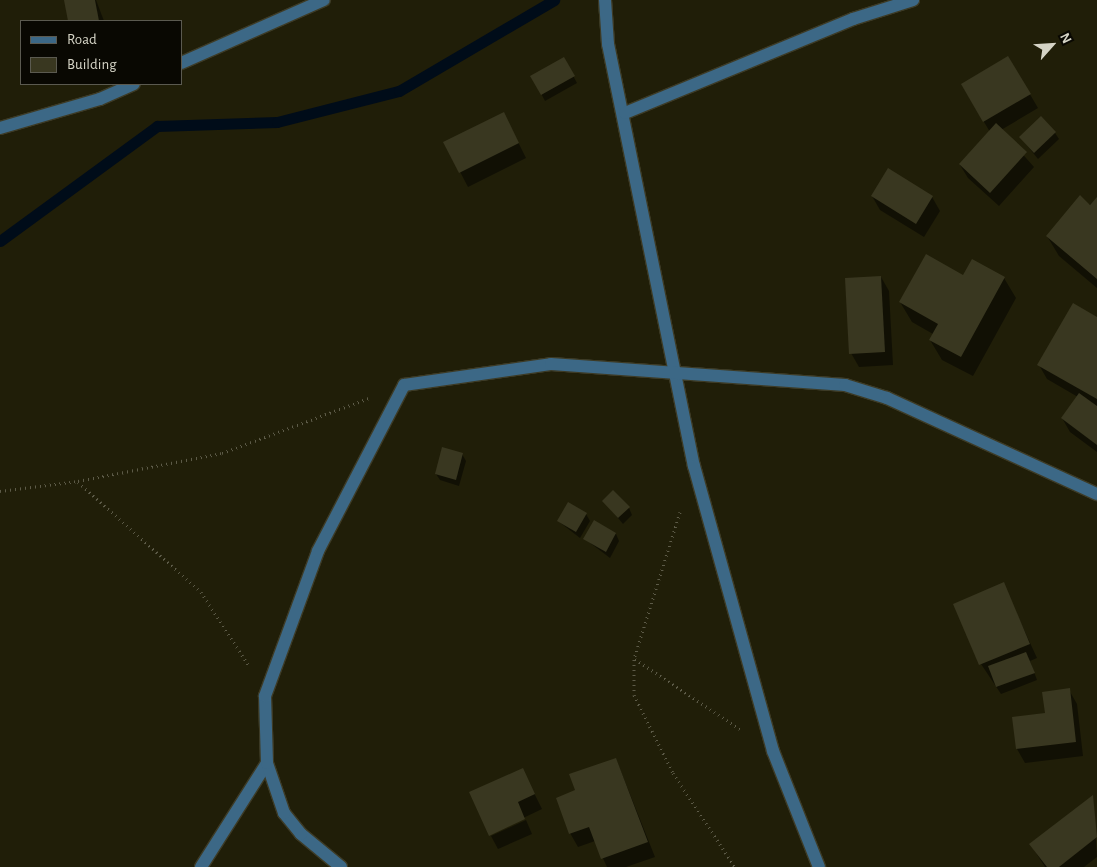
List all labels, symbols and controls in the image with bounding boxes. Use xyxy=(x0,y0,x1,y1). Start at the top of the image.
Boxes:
legend xyxy=(20,20,182,85)
north arrow xyxy=(1027,20,1077,70)
text: N xyxy=(1057,31,1074,46)
text: Road xyxy=(67,32,97,47)
text: Building xyxy=(67,57,117,72)

